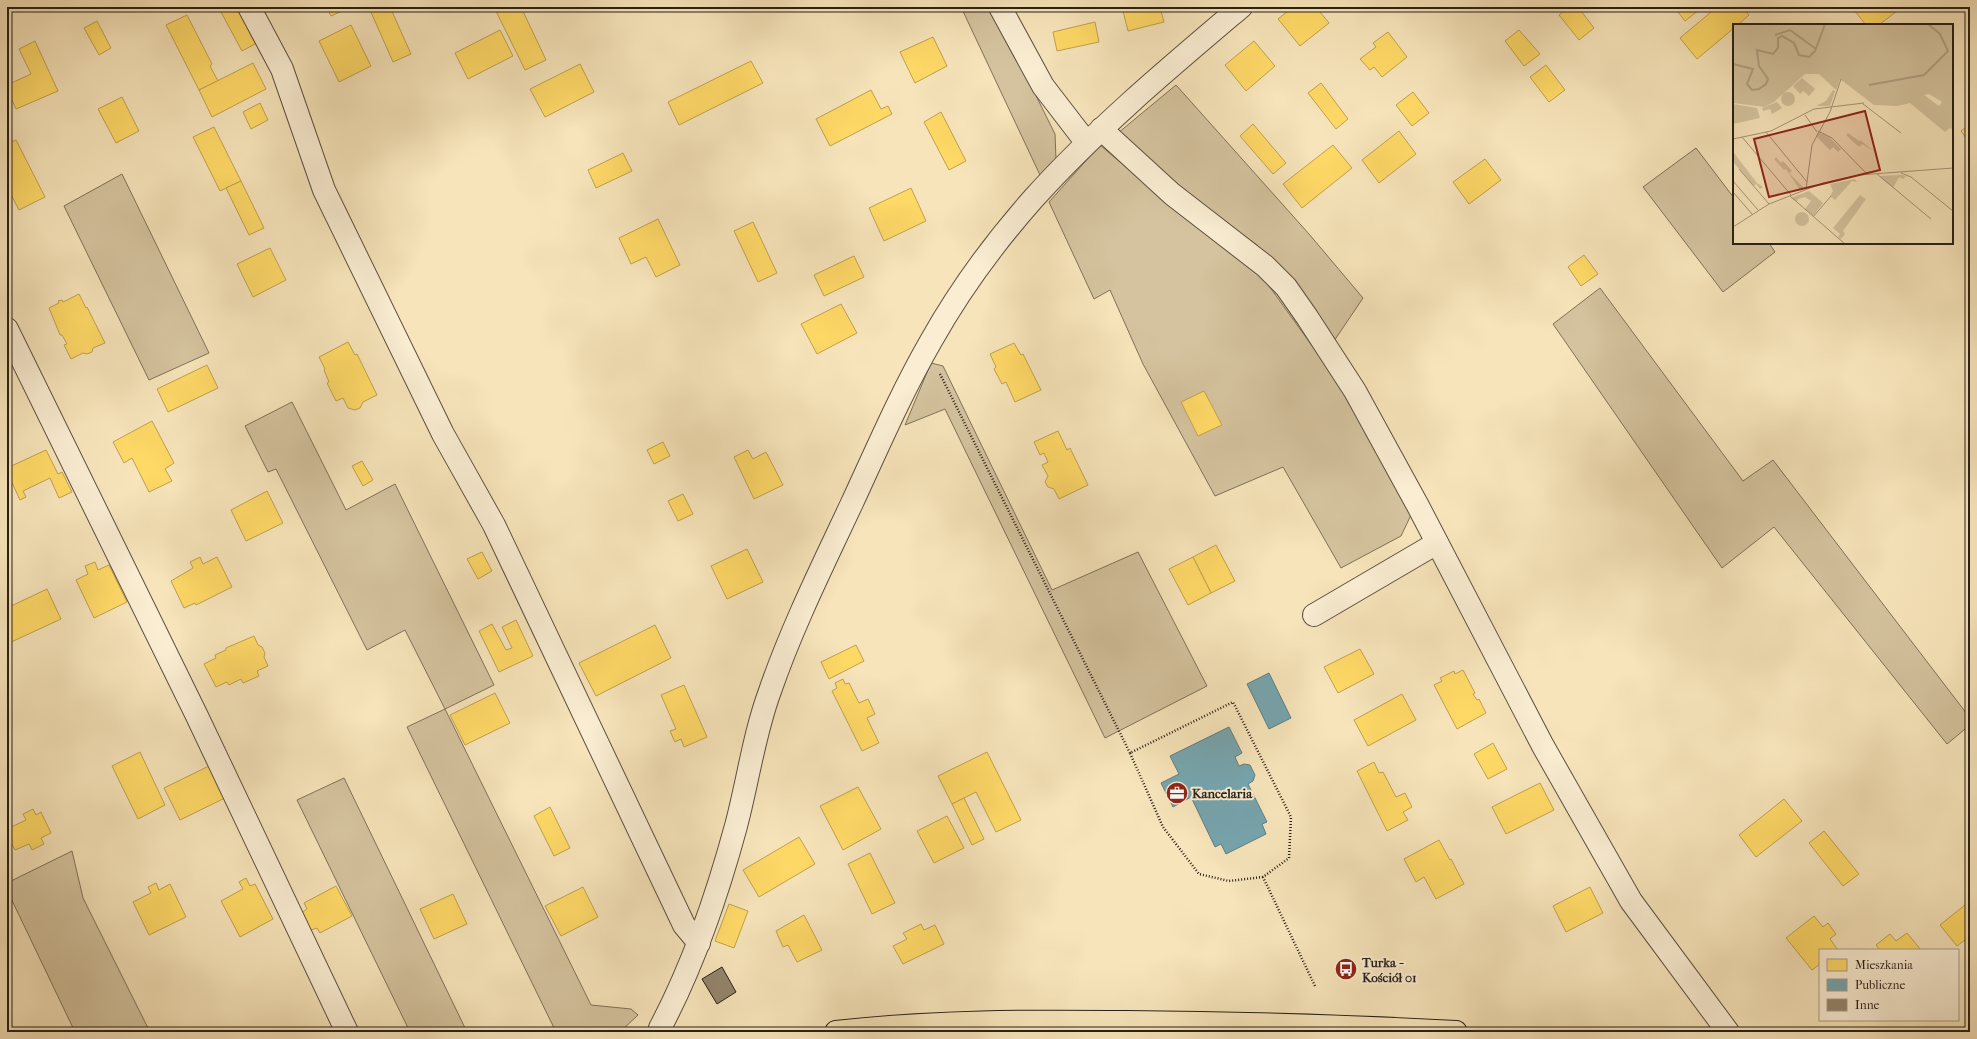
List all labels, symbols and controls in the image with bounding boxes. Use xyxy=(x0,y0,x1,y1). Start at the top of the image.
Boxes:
inset map xyxy=(1733,24,1953,244)
office icon: Kancelaria xyxy=(1164,780,1190,806)
place label: Kancelaria xyxy=(1192,786,1253,801)
legend xyxy=(1819,949,1959,1021)
place label: Turka - Kościół 01 xyxy=(1361,955,1417,985)
bus stop icon: Turka - Kościół 01 xyxy=(1333,956,1359,982)
text: Mieszkania xyxy=(1855,958,1913,972)
text: Publiczne xyxy=(1855,978,1905,992)
text: Inne xyxy=(1855,998,1880,1012)

